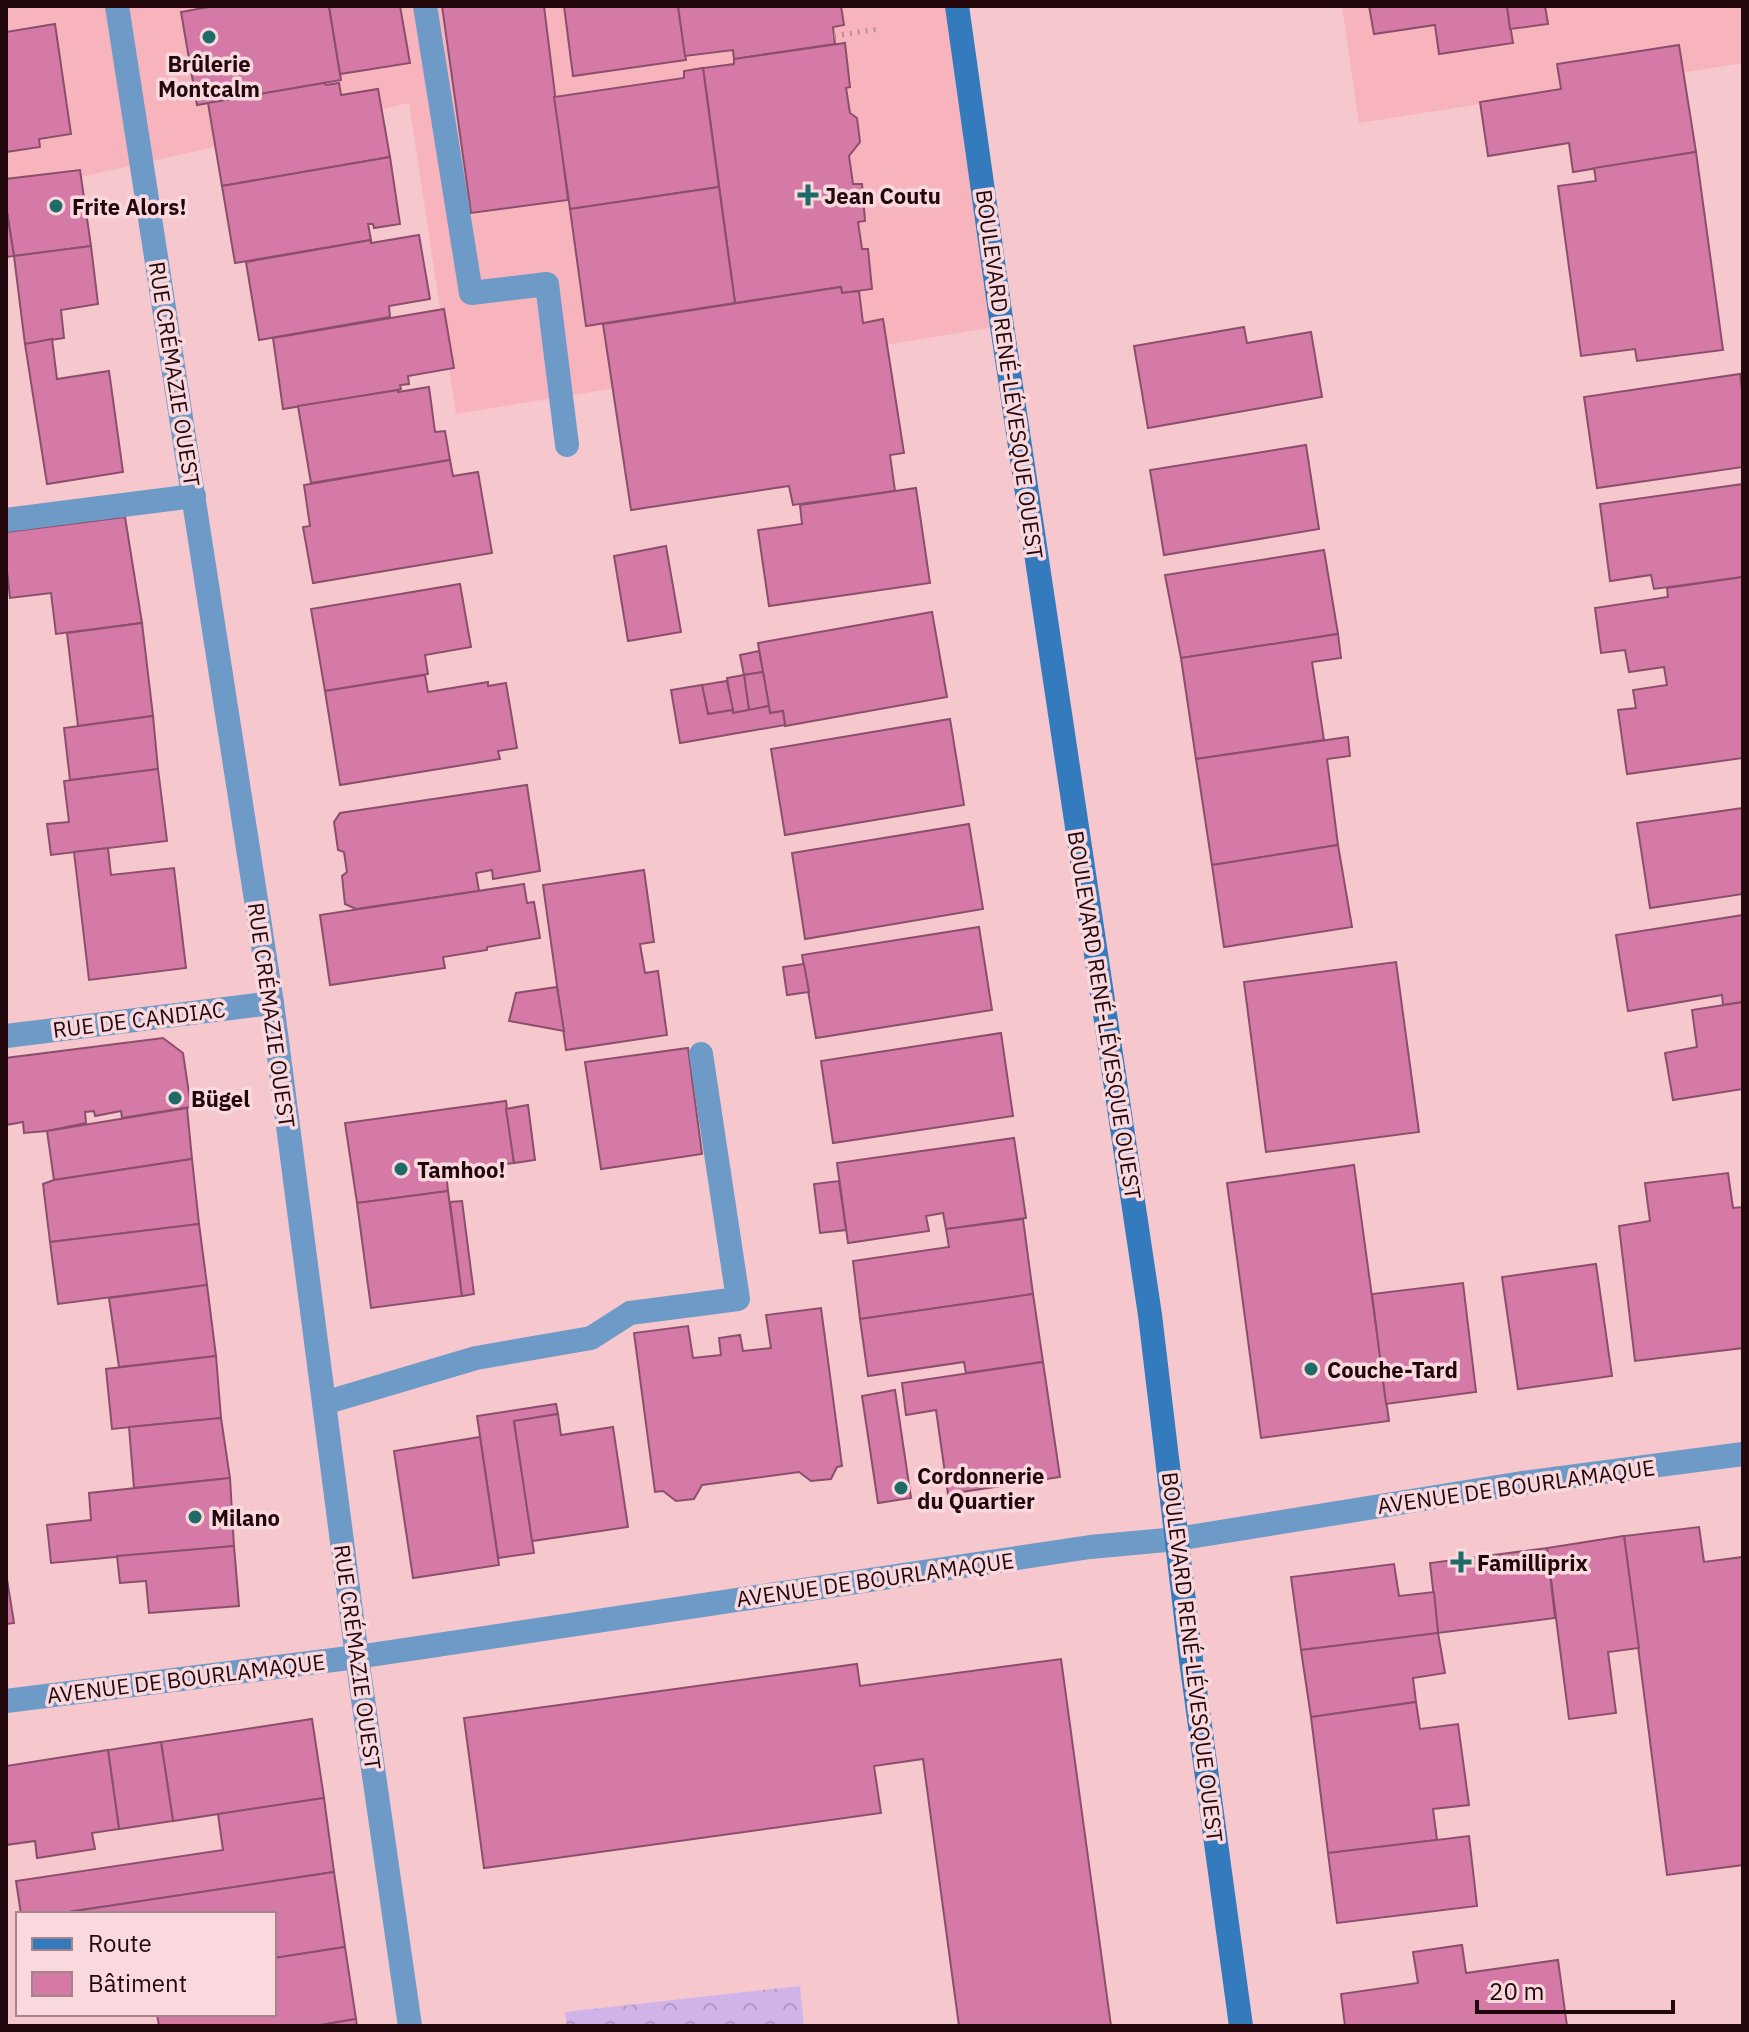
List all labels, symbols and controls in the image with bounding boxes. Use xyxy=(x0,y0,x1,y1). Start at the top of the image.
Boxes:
marker: Brûlerie Montcalm xyxy=(200,28,218,46)
place label: Brûlerie Montcalm xyxy=(158,49,260,103)
place label: Jean Coutu xyxy=(824,181,941,210)
marker: Jean Coutu xyxy=(799,186,817,204)
street label: BOULEVARD RENÉ-LÉVESQUE OUEST xyxy=(970,187,1050,561)
place label: Frite Alors! xyxy=(72,192,186,221)
marker: Frite Alors! xyxy=(47,197,65,215)
street label: RUE CRÉMAZIE OUEST xyxy=(143,259,207,489)
street label: BOULEVARD RENÉ-LÉVESQUE OUEST xyxy=(1062,829,1149,1202)
street label: RUE CRÉMAZIE OUEST xyxy=(242,900,302,1130)
street label: RUE DE CANDIAC xyxy=(51,994,227,1044)
place label: Bügel xyxy=(191,1084,250,1113)
marker: Bügel xyxy=(166,1089,184,1107)
place label: Tamhoo! xyxy=(417,1155,505,1184)
marker: Tamhoo! xyxy=(392,1160,410,1178)
place label: Couche-Tard xyxy=(1327,1355,1458,1384)
marker: Couche-Tard xyxy=(1302,1360,1320,1378)
street label: AVENUE DE BOURLAMAQUE xyxy=(1375,1452,1657,1520)
place label: Cordonnerie du Quartier xyxy=(917,1461,1044,1515)
street label: BOULEVARD RENÉ-LÉVESQUE OUEST xyxy=(1156,1470,1230,1844)
marker: Cordonnerie du Quartier xyxy=(892,1479,910,1497)
place label: Milano xyxy=(211,1503,280,1532)
marker: Milano xyxy=(186,1508,204,1526)
street label: RUE CRÉMAZIE OUEST xyxy=(328,1542,388,1772)
street label: AVENUE DE BOURLAMAQUE xyxy=(734,1545,1016,1613)
place label: Familliprix xyxy=(1477,1548,1588,1577)
marker: Familliprix xyxy=(1452,1553,1470,1571)
street label: AVENUE DE BOURLAMAQUE xyxy=(45,1647,327,1709)
legend xyxy=(16,1912,276,2016)
text: Route xyxy=(88,1927,152,1959)
scale bar xyxy=(1477,1964,1673,2014)
text: Bâtiment xyxy=(88,1967,187,1999)
text: 20 m xyxy=(1489,1975,1544,2007)

